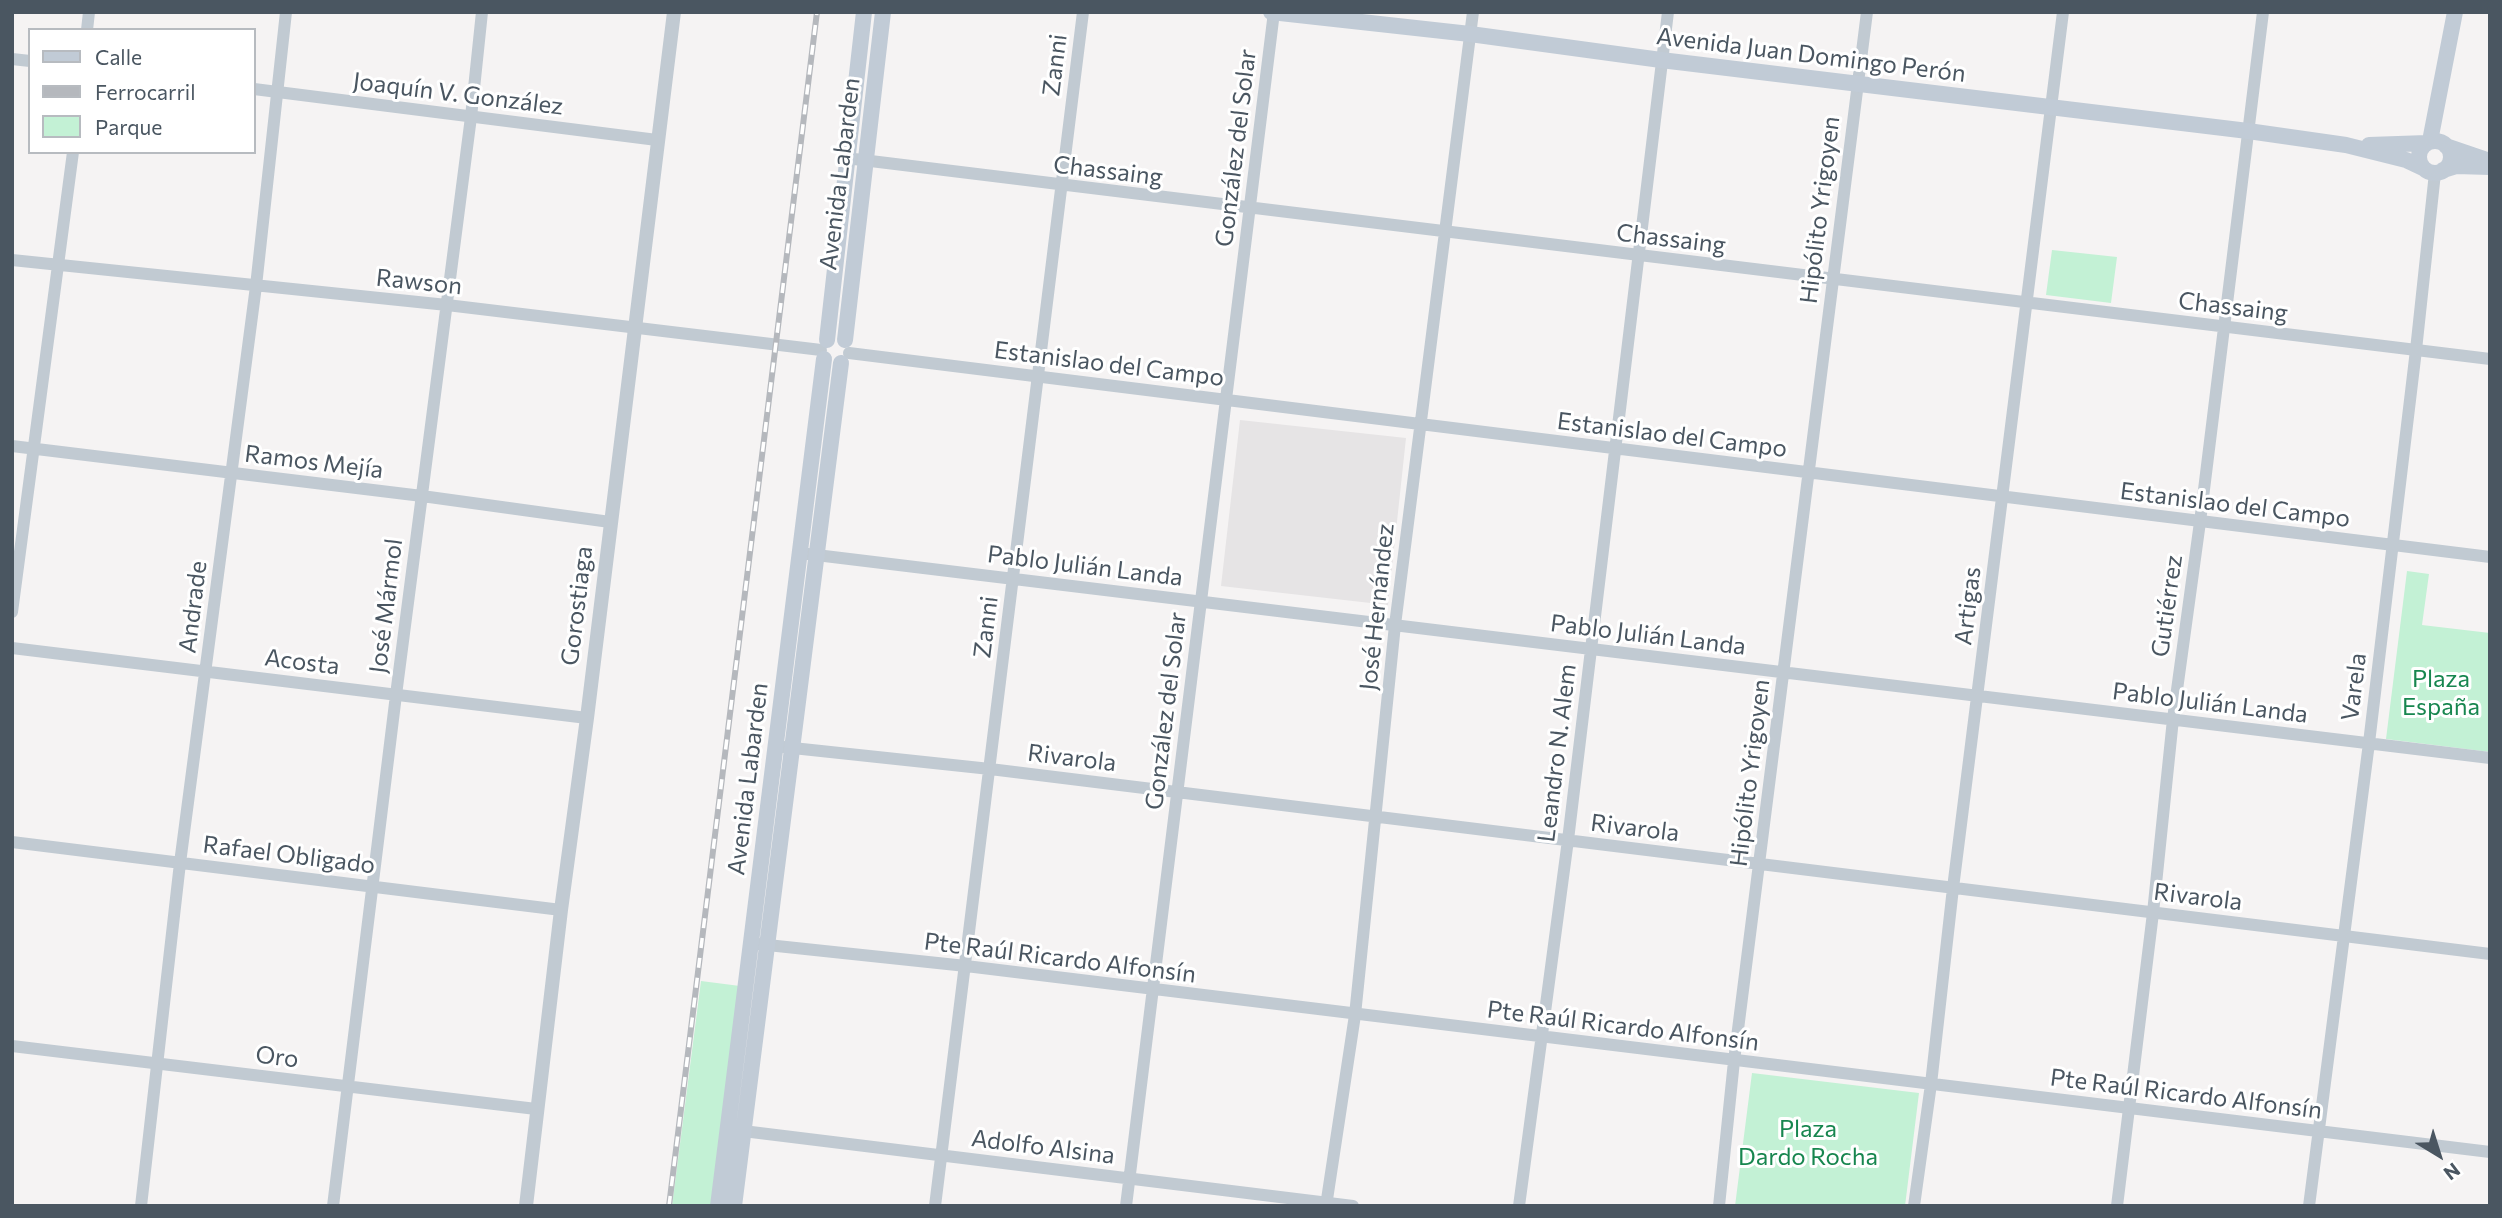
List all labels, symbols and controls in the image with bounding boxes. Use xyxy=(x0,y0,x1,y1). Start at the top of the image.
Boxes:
street label: Avenida Juan Domingo Perón xyxy=(1655,22,1967,88)
legend xyxy=(28,28,256,154)
street label: Zanni xyxy=(1037,32,1073,98)
text: Calle xyxy=(95,44,142,69)
street label: González del Solar xyxy=(1210,47,1262,249)
street label: Joaquín V. González xyxy=(351,67,565,121)
street label: Avenida Labarden xyxy=(814,76,866,272)
text: Ferrocarril xyxy=(95,79,196,104)
text: Parque xyxy=(95,114,162,139)
street label: Hipólito Yrigoyen xyxy=(1794,115,1846,305)
street label: Chassaing xyxy=(1052,150,1164,192)
street label: Chassaing xyxy=(1615,218,1727,260)
street label: Rawson xyxy=(375,263,463,301)
street label: Chassaing xyxy=(2177,286,2289,328)
street label: Estanislao del Campo xyxy=(992,336,1226,392)
street label: Estanislao del Campo xyxy=(1555,407,1789,463)
street label: Ramos Mejía xyxy=(243,439,385,485)
street label: Estanislao del Campo xyxy=(2118,477,2352,533)
street label: José Hernández xyxy=(1354,522,1400,692)
street label: José Mármol xyxy=(363,537,409,675)
street label: Pablo Julián Landa xyxy=(986,540,1184,592)
street label: Gorostiaga xyxy=(555,545,599,667)
street label: Gutiérrez xyxy=(2146,553,2188,659)
street label: Andrade xyxy=(173,559,213,655)
street label: Artigas xyxy=(1949,565,1987,647)
street label: Zanni xyxy=(968,594,1004,660)
street label: Pablo Julián Landa xyxy=(1549,609,1747,661)
street label: González del Solar xyxy=(1140,610,1192,812)
street label: Acosta xyxy=(263,643,341,681)
street label: Varela xyxy=(2336,651,2372,723)
street label: Leandro N. Alem xyxy=(1532,662,1582,844)
park label: Plaza España xyxy=(2402,665,2480,721)
street label: Pablo Julián Landa xyxy=(2111,677,2309,729)
street label: Hipólito Yrigoyen xyxy=(1724,678,1776,868)
street label: Avenida Labarden xyxy=(722,681,774,877)
street label: Rivarola xyxy=(1026,738,1118,778)
street label: Rivarola xyxy=(1589,808,1681,848)
street label: Rafael Obligado xyxy=(201,830,377,880)
street label: Rivarola xyxy=(2152,877,2244,917)
street label: Pte Raúl Ricardo Alfonsín xyxy=(922,927,1198,989)
street label: Pte Raúl Ricardo Alfonsín xyxy=(1485,995,1761,1057)
street label: Oro xyxy=(254,1040,300,1074)
street label: Pte Raúl Ricardo Alfonsín xyxy=(2048,1063,2324,1125)
park label: Plaza Dardo Rocha xyxy=(1738,1115,1878,1171)
north arrow xyxy=(2404,1120,2474,1190)
street label: Adolfo Alsina xyxy=(970,1124,1116,1170)
text: N xyxy=(2440,1158,2465,1185)

